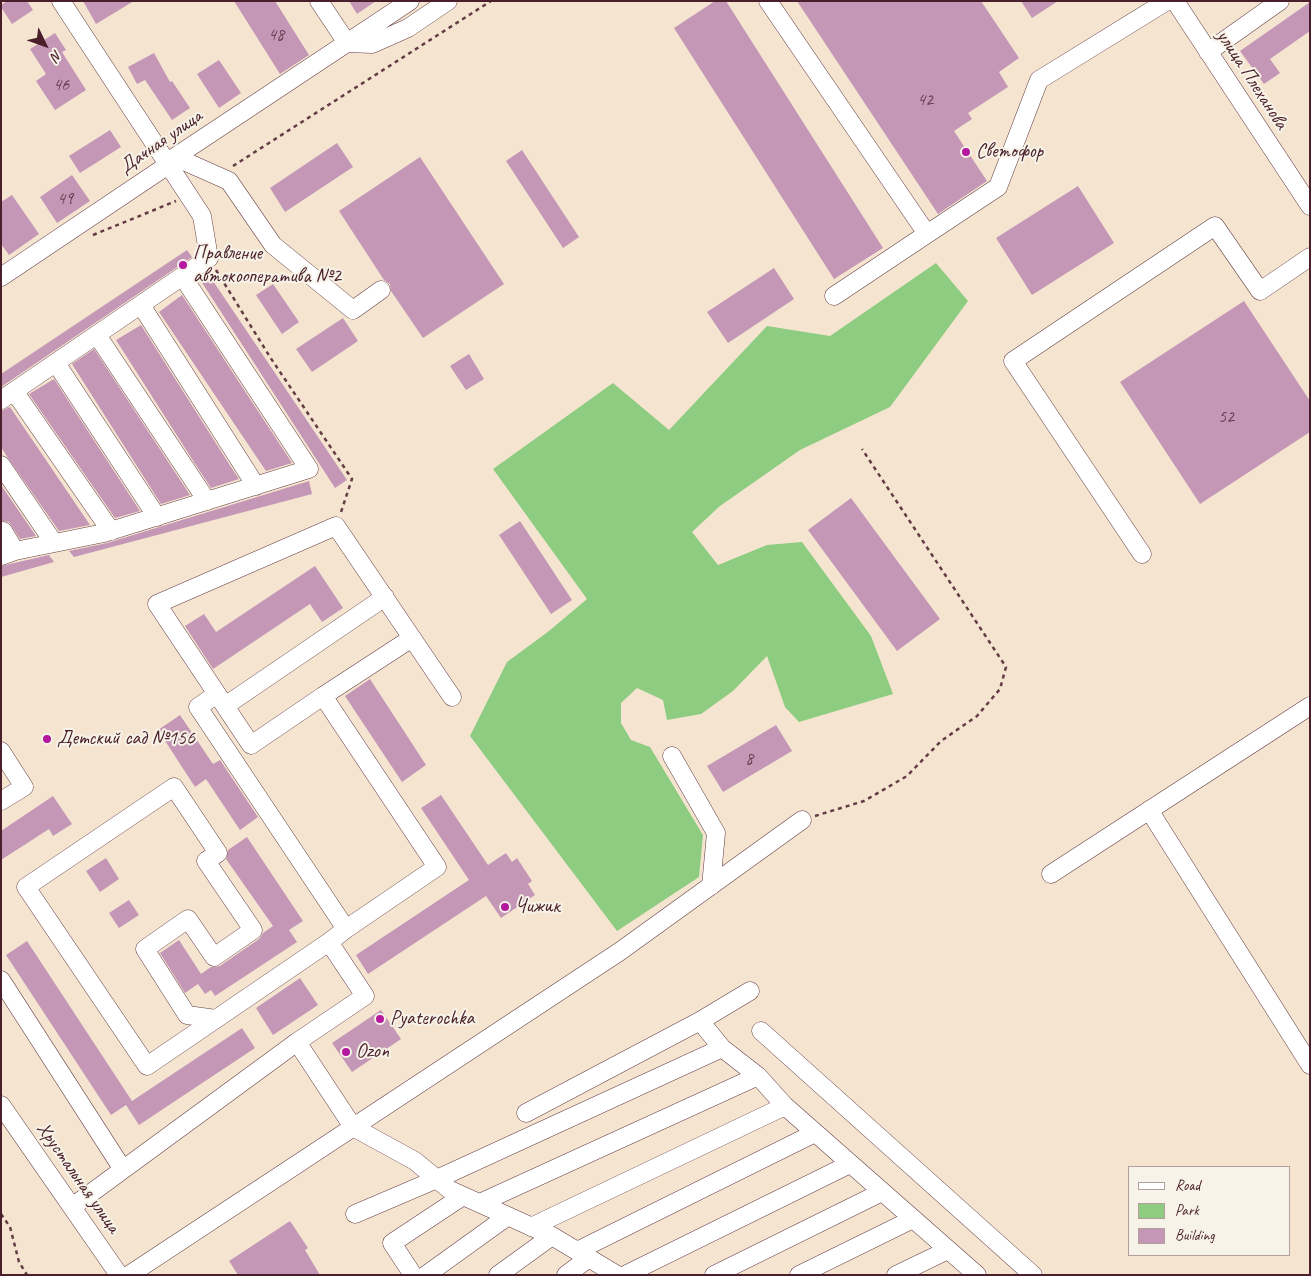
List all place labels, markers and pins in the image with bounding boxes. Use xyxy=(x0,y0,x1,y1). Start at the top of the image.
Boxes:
place label: Светофор xyxy=(976,140,1043,164)
marker: Светофор xyxy=(960,146,972,158)
place label: Правление автокооператива №2 xyxy=(193,242,341,289)
marker: Правление автокооператива №2 xyxy=(177,259,189,271)
place label: Детский сад №156 xyxy=(57,727,195,751)
marker: Детский сад №156 xyxy=(41,733,53,745)
place label: Чижик xyxy=(515,895,560,919)
marker: Чижик xyxy=(499,901,511,913)
place label: Pyaterochka xyxy=(390,1007,474,1031)
marker: Pyaterochka xyxy=(374,1013,386,1025)
place label: Ozon xyxy=(356,1040,389,1064)
marker: Ozon xyxy=(340,1046,352,1058)

